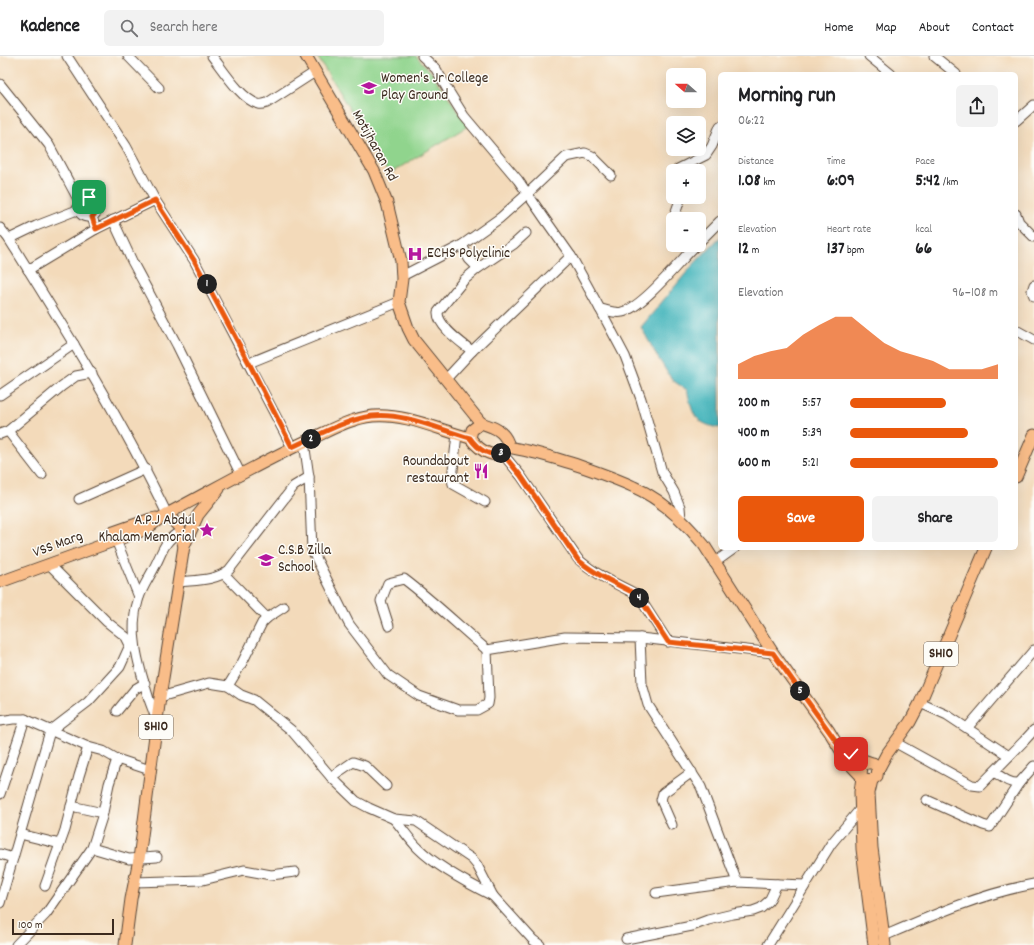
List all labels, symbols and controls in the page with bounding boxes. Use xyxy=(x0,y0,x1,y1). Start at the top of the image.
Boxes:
search box xyxy=(104,10,384,46)
text: Kadence xyxy=(20,14,80,41)
icon: search xyxy=(118,17,140,39)
text: Search here xyxy=(150,17,218,39)
text: Home xyxy=(824,18,853,38)
text: Map xyxy=(875,18,897,38)
text: About xyxy=(919,18,950,38)
text: Contact xyxy=(972,18,1014,38)
place label: Women's Jr College Play Ground xyxy=(381,68,489,107)
north arrow xyxy=(666,68,706,108)
map controls xyxy=(666,68,706,252)
school or university icon: Women's Jr College Play Ground xyxy=(360,79,378,97)
text: Morning run xyxy=(738,81,836,112)
button: share xyxy=(956,85,998,127)
street label: Motijharan Rd xyxy=(345,106,403,186)
text: 06:22 xyxy=(738,112,765,131)
button: layers xyxy=(666,116,706,156)
text: Distance xyxy=(738,154,774,170)
text: Time xyxy=(827,154,845,170)
text: Pace xyxy=(915,154,935,170)
button: + xyxy=(666,164,706,204)
text: 1.08 xyxy=(738,170,761,194)
text: 6:09 xyxy=(827,170,855,194)
text: 5:42 xyxy=(915,170,941,194)
text: km xyxy=(761,175,775,191)
text: /km xyxy=(941,175,958,191)
pin xyxy=(72,180,106,214)
icon: arrive xyxy=(78,186,100,208)
button: − xyxy=(666,212,706,252)
text: Elevation xyxy=(738,222,776,238)
text: Heart rate xyxy=(827,222,871,238)
text: kcal xyxy=(915,222,932,238)
text: 12 xyxy=(738,238,749,262)
text: 137 xyxy=(827,238,844,262)
text: 66 xyxy=(915,238,932,262)
place label: ECHS Polyclinic xyxy=(427,243,510,265)
text: m xyxy=(749,243,759,259)
text: bpm xyxy=(844,243,864,259)
hospital icon: ECHS Polyclinic xyxy=(406,245,424,263)
pin: 1 xyxy=(197,274,217,294)
text: 1 xyxy=(206,276,208,292)
text: Elevation xyxy=(738,284,783,303)
text: 96–108 m xyxy=(952,284,998,303)
text: 200 m xyxy=(738,394,770,413)
text: 5:57 xyxy=(802,394,821,413)
text: 400 m xyxy=(738,424,769,443)
text: 5:39 xyxy=(802,424,822,443)
pin: 2 xyxy=(301,429,321,449)
text: 2 xyxy=(309,431,313,447)
pin: 3 xyxy=(491,443,511,463)
text: 3 xyxy=(499,445,503,461)
place label: Roundabout restaurant xyxy=(402,451,469,490)
text: 600 m xyxy=(738,454,770,473)
text: 5:21 xyxy=(802,454,819,473)
restaurant icon: Roundabout restaurant xyxy=(472,462,490,480)
button: Save xyxy=(738,496,864,542)
button: Share xyxy=(872,496,998,542)
place label: A.P.J Abdul Khalam Memorial xyxy=(99,510,195,549)
place icon: A.P.J Abdul Khalam Memorial xyxy=(198,521,216,539)
street label: VSS Marg xyxy=(30,526,86,564)
place label: C.S.B Zilla School xyxy=(278,540,332,579)
school or university icon: C.S.B Zilla School xyxy=(257,551,275,569)
pin: 4 xyxy=(629,588,649,608)
text: 4 xyxy=(637,590,641,606)
road number: SH10 xyxy=(924,642,958,666)
pin: 5 xyxy=(790,681,810,701)
text: 5 xyxy=(797,683,803,699)
road number: SH10 xyxy=(139,715,173,739)
pin xyxy=(834,737,868,771)
icon: check xyxy=(840,743,862,765)
scale bar xyxy=(12,917,114,936)
text: 100 m xyxy=(18,918,42,934)

